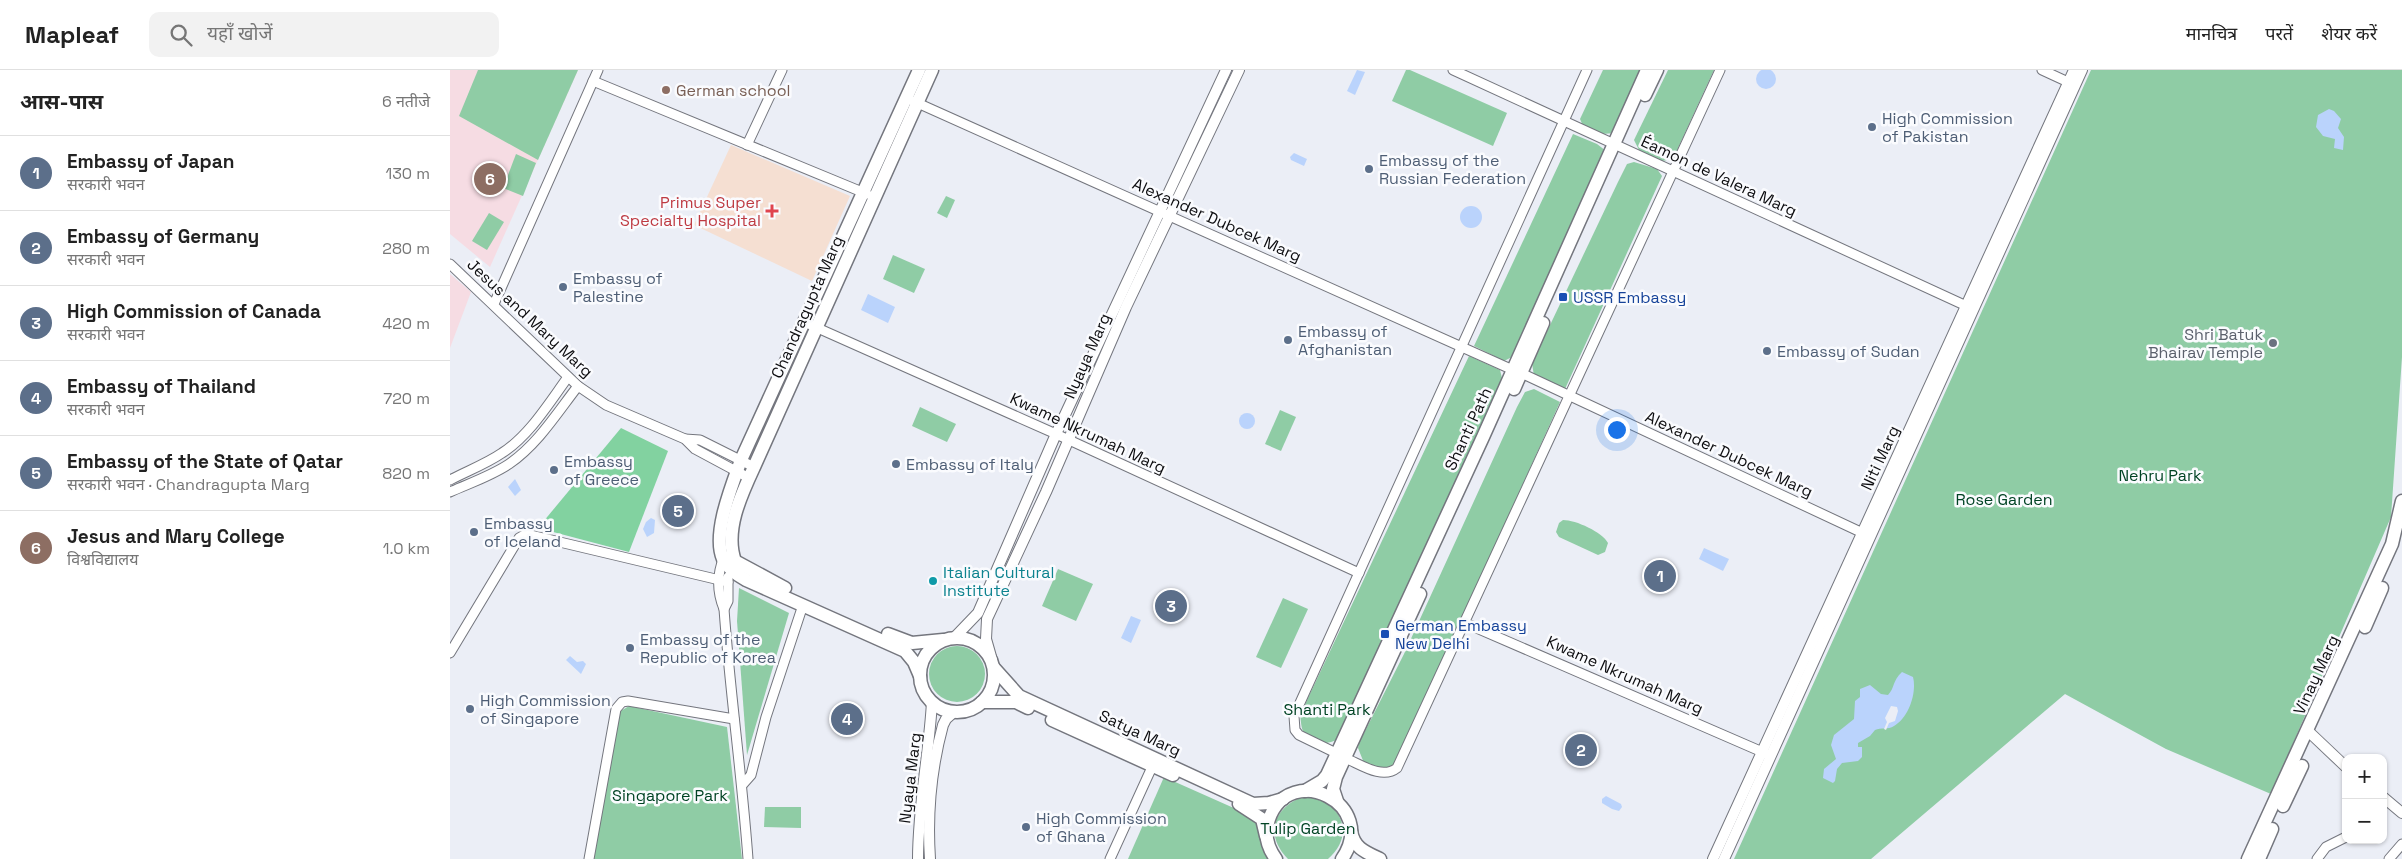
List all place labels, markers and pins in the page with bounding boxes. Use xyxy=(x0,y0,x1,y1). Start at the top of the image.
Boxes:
place label: German school xyxy=(676,80,790,101)
marker: German school xyxy=(660,84,672,96)
place label: High Commission of Pakistan xyxy=(1882,108,2013,147)
marker: High Commission of Pakistan xyxy=(1866,121,1878,133)
place label: Embassy of the Russian Federation xyxy=(1379,150,1526,189)
pin: 6 xyxy=(474,160,506,198)
marker: Embassy of the Russian Federation xyxy=(1363,163,1375,175)
place label: Primus Super Specialty Hospital xyxy=(620,192,761,231)
marker: Primus Super Specialty Hospital xyxy=(765,204,779,218)
place label: Embassy of Palestine xyxy=(573,268,663,307)
marker: Embassy of Palestine xyxy=(557,281,569,293)
place label: USSR Embassy xyxy=(1573,287,1686,308)
marker: USSR Embassy xyxy=(1557,291,1569,303)
place label: Embassy of Afghanistan xyxy=(1298,321,1392,360)
place label: Shri Batuk Bhairav Temple xyxy=(2148,324,2263,363)
marker: Embassy of Afghanistan xyxy=(1282,334,1294,346)
marker: Shri Batuk Bhairav Temple xyxy=(2267,337,2279,349)
place label: Embassy of Sudan xyxy=(1777,341,1920,362)
marker: Embassy of Sudan xyxy=(1761,345,1773,357)
place label: Embassy of Greece xyxy=(564,451,639,490)
place label: Embassy of Italy xyxy=(906,454,1034,475)
marker: Embassy of Italy xyxy=(890,458,902,470)
marker: Embassy of Greece xyxy=(548,464,560,476)
pin: 5 xyxy=(662,492,694,530)
place label: Embassy of Iceland xyxy=(484,513,561,552)
marker: Embassy of Iceland xyxy=(468,526,480,538)
pin: 1 xyxy=(1644,557,1676,595)
place label: Italian Cultural Institute xyxy=(943,562,1054,601)
marker: Italian Cultural Institute xyxy=(927,575,939,587)
pin: 3 xyxy=(1155,587,1187,625)
place label: German Embassy New Delhi xyxy=(1395,615,1527,654)
marker: German Embassy New Delhi xyxy=(1379,628,1391,640)
place label: Embassy of the Republic of Korea xyxy=(640,629,776,668)
marker: Embassy of the Republic of Korea xyxy=(624,642,636,654)
place label: High Commission of Singapore xyxy=(480,690,611,729)
pin: 4 xyxy=(831,700,863,738)
marker: High Commission of Singapore xyxy=(464,703,476,715)
pin: 2 xyxy=(1565,731,1597,769)
place label: High Commission of Ghana xyxy=(1036,808,1167,847)
marker: High Commission of Ghana xyxy=(1020,821,1032,833)

